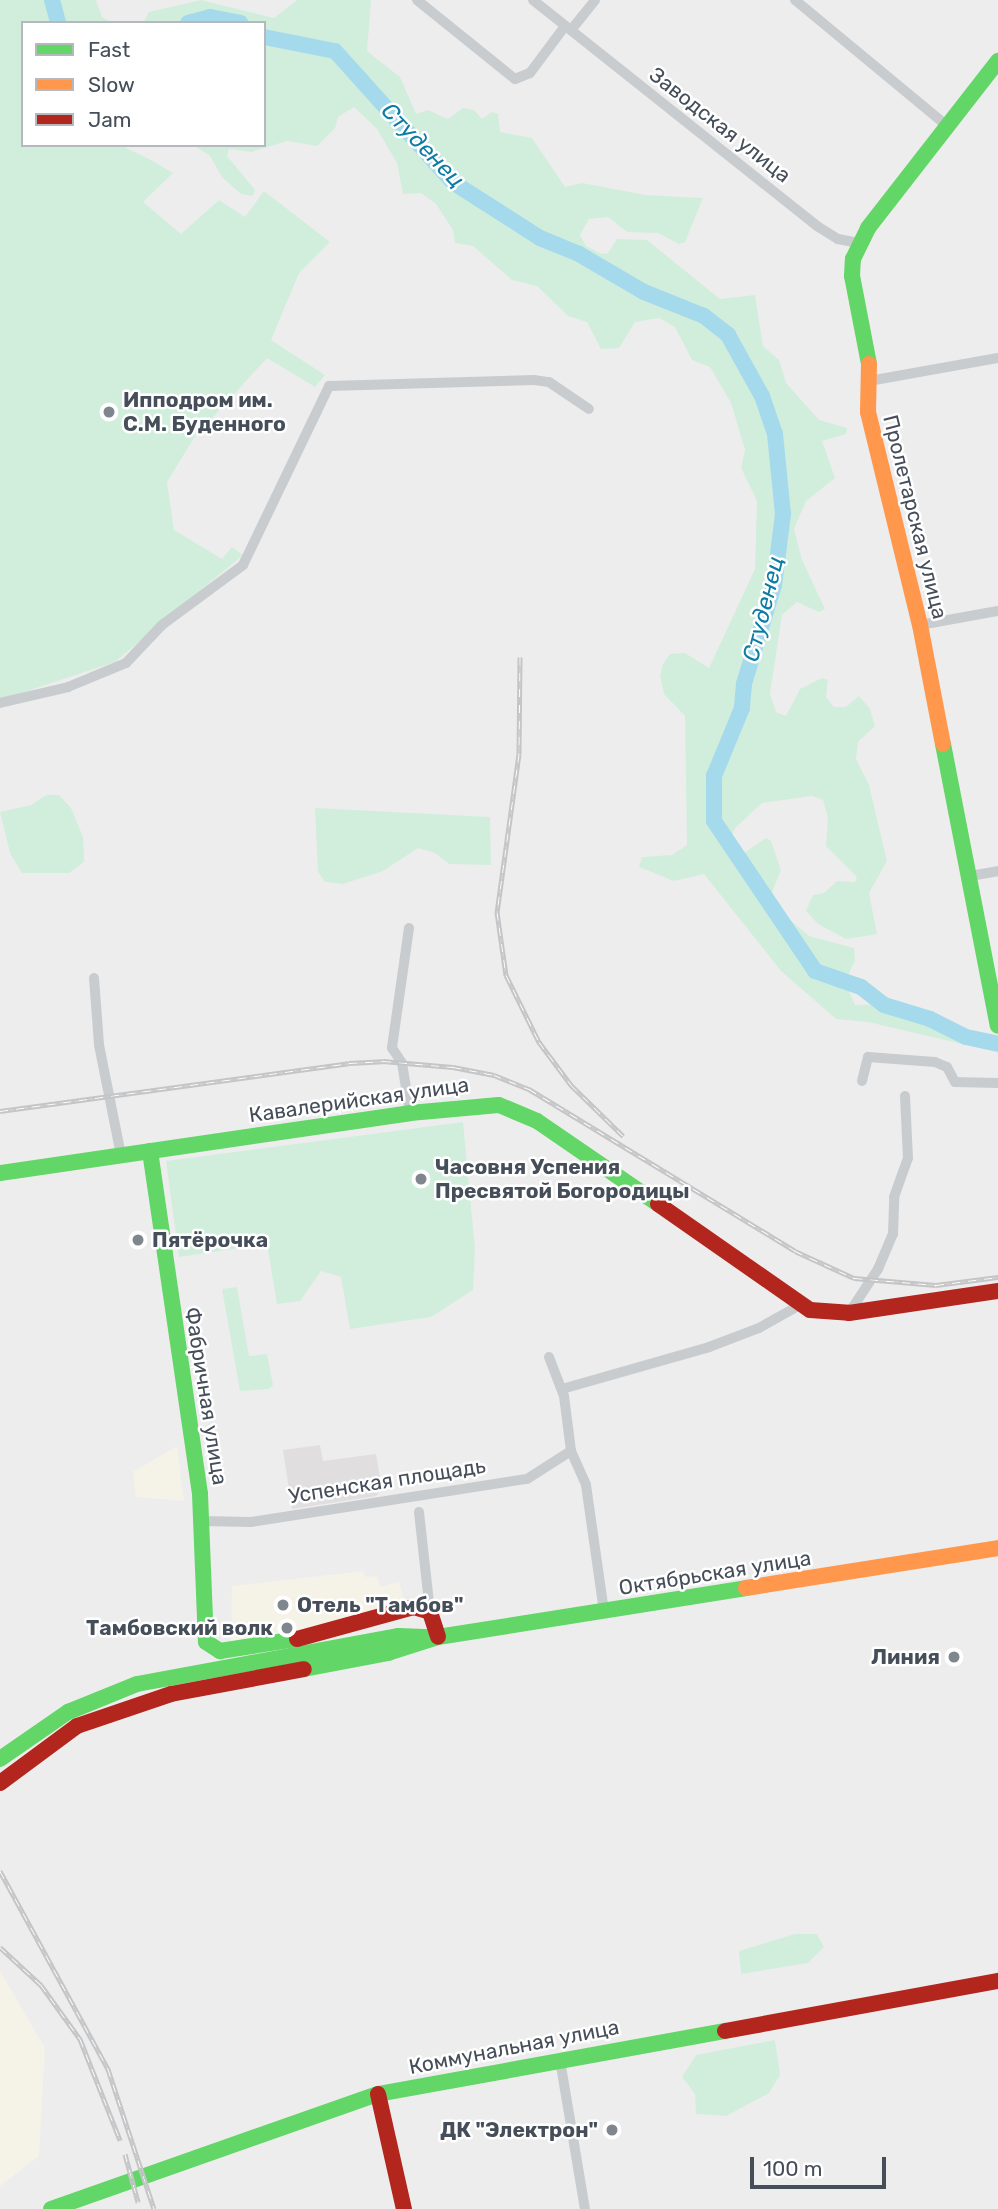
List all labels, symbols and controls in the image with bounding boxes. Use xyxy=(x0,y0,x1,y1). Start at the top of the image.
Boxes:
legend xyxy=(21,21,266,147)
text: Fast xyxy=(88,37,130,62)
street label: Заводская улица xyxy=(644,62,796,188)
text: Slow xyxy=(88,72,135,97)
water label: Студенец xyxy=(376,97,470,193)
text: Jam xyxy=(88,107,132,132)
place label: Ипподром им. С.М. Буденного xyxy=(123,387,286,437)
marker: Ипподром им. С.М. Буденного xyxy=(101,404,117,420)
street label: Пролетарская улица xyxy=(877,412,953,622)
water label: Студенец xyxy=(737,554,789,664)
street label: Кавалерийская улица xyxy=(247,1072,471,1128)
place label: Часовня Успения Пресвятой Богородицы xyxy=(435,1154,690,1204)
marker: Часовня Успения Пресвятой Богородицы xyxy=(413,1171,429,1187)
place label: Пятёрочка xyxy=(152,1227,268,1253)
marker: Пятёрочка xyxy=(130,1232,146,1248)
street label: Фабричная улица xyxy=(179,1305,233,1487)
street label: Успенская площадь xyxy=(287,1453,487,1509)
street label: Октябрьская улица xyxy=(617,1545,813,1601)
place label: Отель "Тамбов" xyxy=(297,1592,463,1618)
marker: Отель "Тамбов" xyxy=(275,1597,291,1613)
place label: Тамбовский волк xyxy=(86,1615,273,1641)
marker: Тамбовский волк xyxy=(279,1620,295,1636)
place label: Линия xyxy=(871,1644,940,1670)
marker: Линия xyxy=(946,1649,962,1665)
street label: Коммунальная улица xyxy=(407,2014,621,2080)
place label: ДК "Электрон" xyxy=(440,2117,598,2143)
marker: ДК "Электрон" xyxy=(604,2122,620,2138)
scale bar xyxy=(753,2142,890,2186)
text: 100 m xyxy=(763,2156,822,2181)

